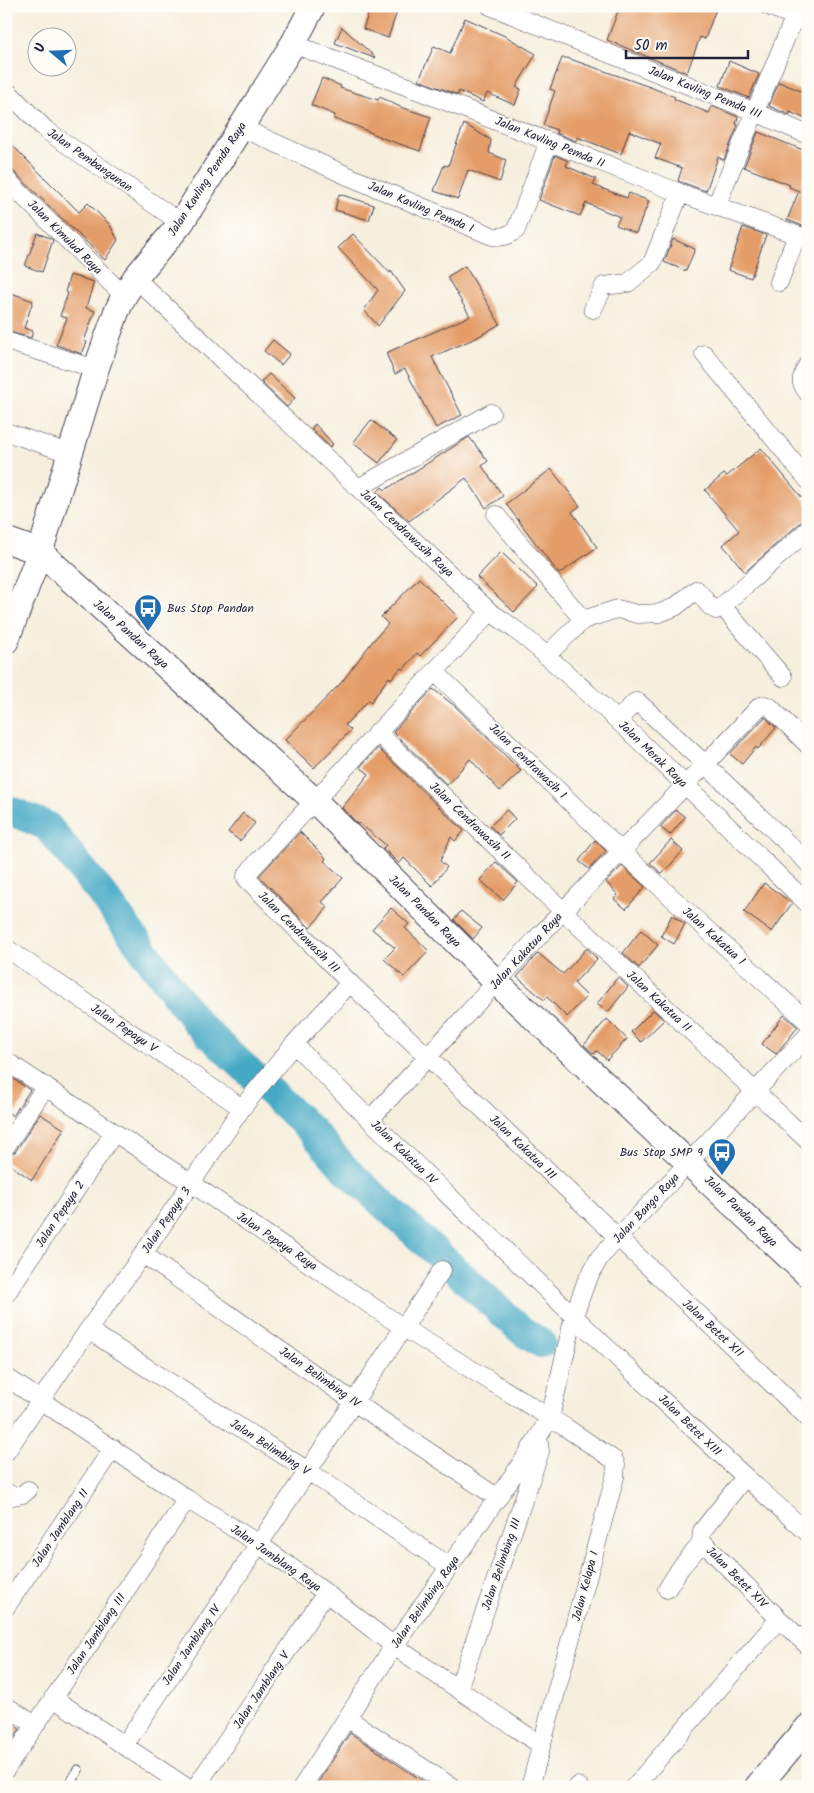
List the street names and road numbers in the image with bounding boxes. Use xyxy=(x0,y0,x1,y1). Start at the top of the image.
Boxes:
street label: Jalan Kavling Pemda III xyxy=(645,61,765,124)
street label: Jalan Kavling Pemda II xyxy=(492,112,608,173)
street label: Jalan Kavling Pemda Raya xyxy=(163,118,252,240)
street label: Jalan Pembangunan xyxy=(43,124,136,197)
street label: Jalan Kavling Pemda I xyxy=(365,177,477,238)
street label: Jalan Kimulud Raya xyxy=(23,195,107,280)
street label: Jalan Cendrawasih Raya xyxy=(355,485,458,582)
street label: Jalan Pandan Raya xyxy=(89,595,173,674)
street label: Jalan Merak Raya xyxy=(614,716,692,793)
street label: Jalan Cendrawasih I xyxy=(484,719,571,804)
street label: Jalan Cendrawasih II xyxy=(425,778,515,865)
street label: Jalan Pandan Raya xyxy=(384,871,466,952)
street label: Jalan Cendrawasih III xyxy=(253,887,344,978)
street label: Jalan Kakatua I xyxy=(678,903,750,970)
street label: Jalan Kakatua Raya xyxy=(485,908,568,994)
street label: Jalan Kakatua II xyxy=(622,966,696,1037)
street label: Jalan Pepayu V xyxy=(87,999,162,1059)
street label: Jalan Kakatua III xyxy=(485,1110,561,1185)
street label: Jalan Kakatua IV xyxy=(366,1116,442,1190)
street label: Jalan Bango Raya xyxy=(609,1168,684,1248)
street label: Jalan Pandan Raya xyxy=(699,1171,782,1252)
street label: Jalan Pepaya 2 xyxy=(31,1177,90,1252)
street label: Jalan Pepaya 3 xyxy=(137,1183,196,1258)
street label: Jalan Pepaya Raya xyxy=(232,1207,321,1276)
street label: Jalan Betet XII xyxy=(677,1295,748,1362)
street label: Jalan Belimbing IV xyxy=(275,1342,366,1414)
street label: Jalan Betet XIII xyxy=(653,1390,726,1461)
street label: Jalan Belimbing V xyxy=(226,1414,315,1481)
street label: Jalan Jamblang II xyxy=(27,1485,94,1571)
street label: Jalan Belimbing III xyxy=(477,1515,526,1613)
street label: Jalan Jamblang Raya xyxy=(226,1520,325,1597)
street label: Jalan Betet XIV xyxy=(701,1542,773,1614)
street label: Jalan Kelapa I xyxy=(567,1549,604,1623)
street label: Jalan Belimbing Raya xyxy=(386,1552,465,1653)
street label: Jalan Jamblang III xyxy=(62,1589,131,1679)
street label: Jalan Jamblang IV xyxy=(157,1600,226,1689)
street label: Jalan Jamblang V xyxy=(228,1646,295,1733)

